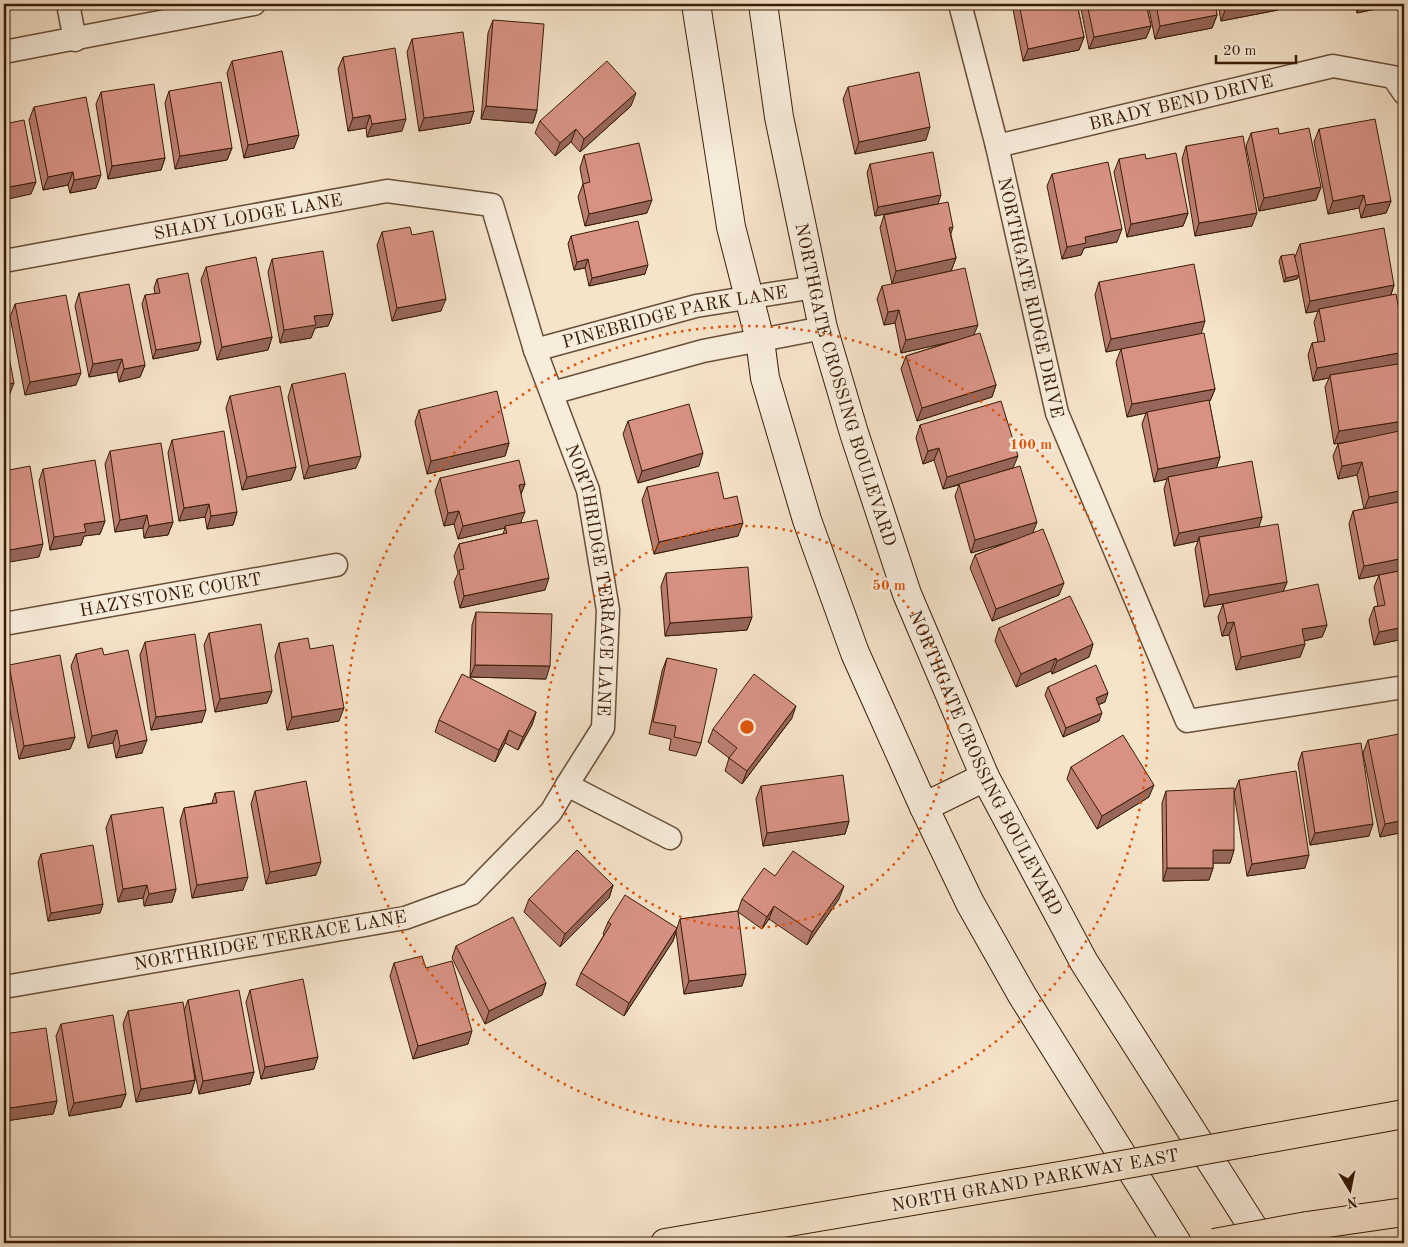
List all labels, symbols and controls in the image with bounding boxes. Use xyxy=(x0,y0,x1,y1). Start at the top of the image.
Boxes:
scale bar xyxy=(1216,32,1296,64)
text: 20 m xyxy=(1223,44,1257,59)
street label: BRADY BEND DRIVE xyxy=(1087,73,1275,134)
street label: NORTHGATE RIDGE DRIVE xyxy=(994,176,1066,420)
street label: SHADY LODGE LANE xyxy=(152,191,344,243)
street label: NORTHGATE CROSSING BOULEVARD xyxy=(791,221,899,549)
street label: PINEBRIDGE PARK LANE xyxy=(560,284,789,352)
text: 100 m xyxy=(1010,438,1052,453)
street label: NORTHRIDGE TERRACE LANE xyxy=(561,442,616,717)
street label: HAZYSTONE COURT xyxy=(78,570,263,620)
text: 50 m xyxy=(872,579,906,594)
street label: NORTHGATE CROSSING BOULEVARD xyxy=(905,608,1065,918)
centre of rings xyxy=(738,718,756,736)
street label: NORTHRIDGE TERRACE LANE xyxy=(133,908,408,974)
street label: NORTH GRAND PARKWAY EAST xyxy=(890,1147,1180,1215)
north arrow xyxy=(1326,1164,1376,1214)
text: N xyxy=(1345,1194,1359,1210)

